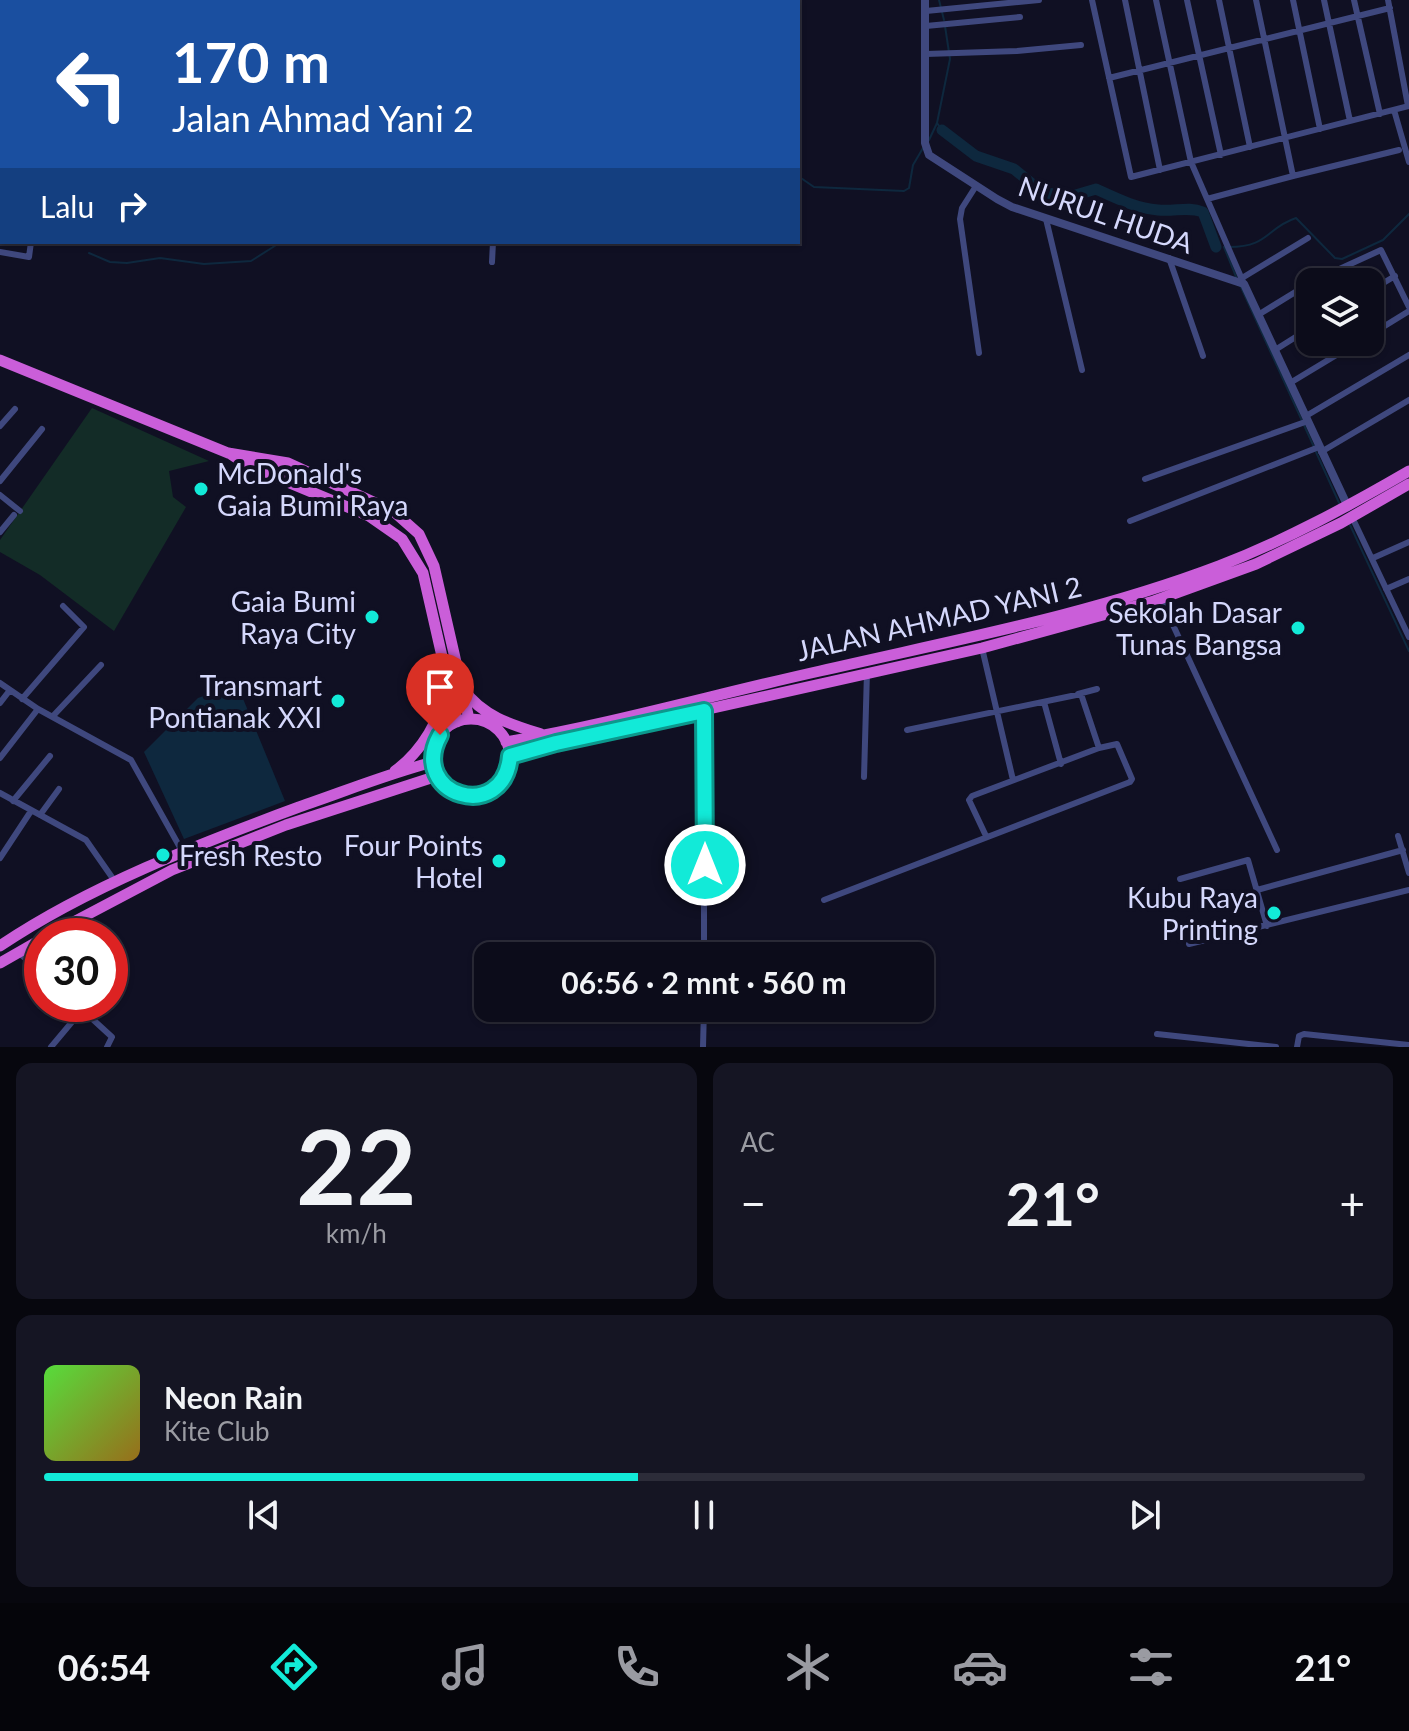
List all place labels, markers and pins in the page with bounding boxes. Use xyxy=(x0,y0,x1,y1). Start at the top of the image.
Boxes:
place label: McDonald's Gaia Bumi Raya xyxy=(217,456,408,522)
marker: McDonald's Gaia Bumi Raya xyxy=(192,480,210,498)
place label: Gaia Bumi Raya City xyxy=(231,584,357,650)
place label: Sekolah Dasar Tunas Bangsa xyxy=(1108,595,1282,661)
marker: Gaia Bumi Raya City xyxy=(363,608,381,626)
marker: Sekolah Dasar Tunas Bangsa xyxy=(1289,619,1307,637)
pin xyxy=(406,653,474,735)
place label: Transmart Pontianak XXI xyxy=(148,668,322,734)
marker: Transmart Pontianak XXI xyxy=(329,692,347,710)
place label: Four Points Hotel xyxy=(344,828,483,894)
place label: Fresh Resto xyxy=(179,838,322,872)
marker: Fresh Resto xyxy=(154,846,172,864)
marker: Four Points Hotel xyxy=(490,852,508,870)
place label: Kubu Raya Printing xyxy=(1127,880,1258,946)
marker: Kubu Raya Printing xyxy=(1265,904,1283,922)

